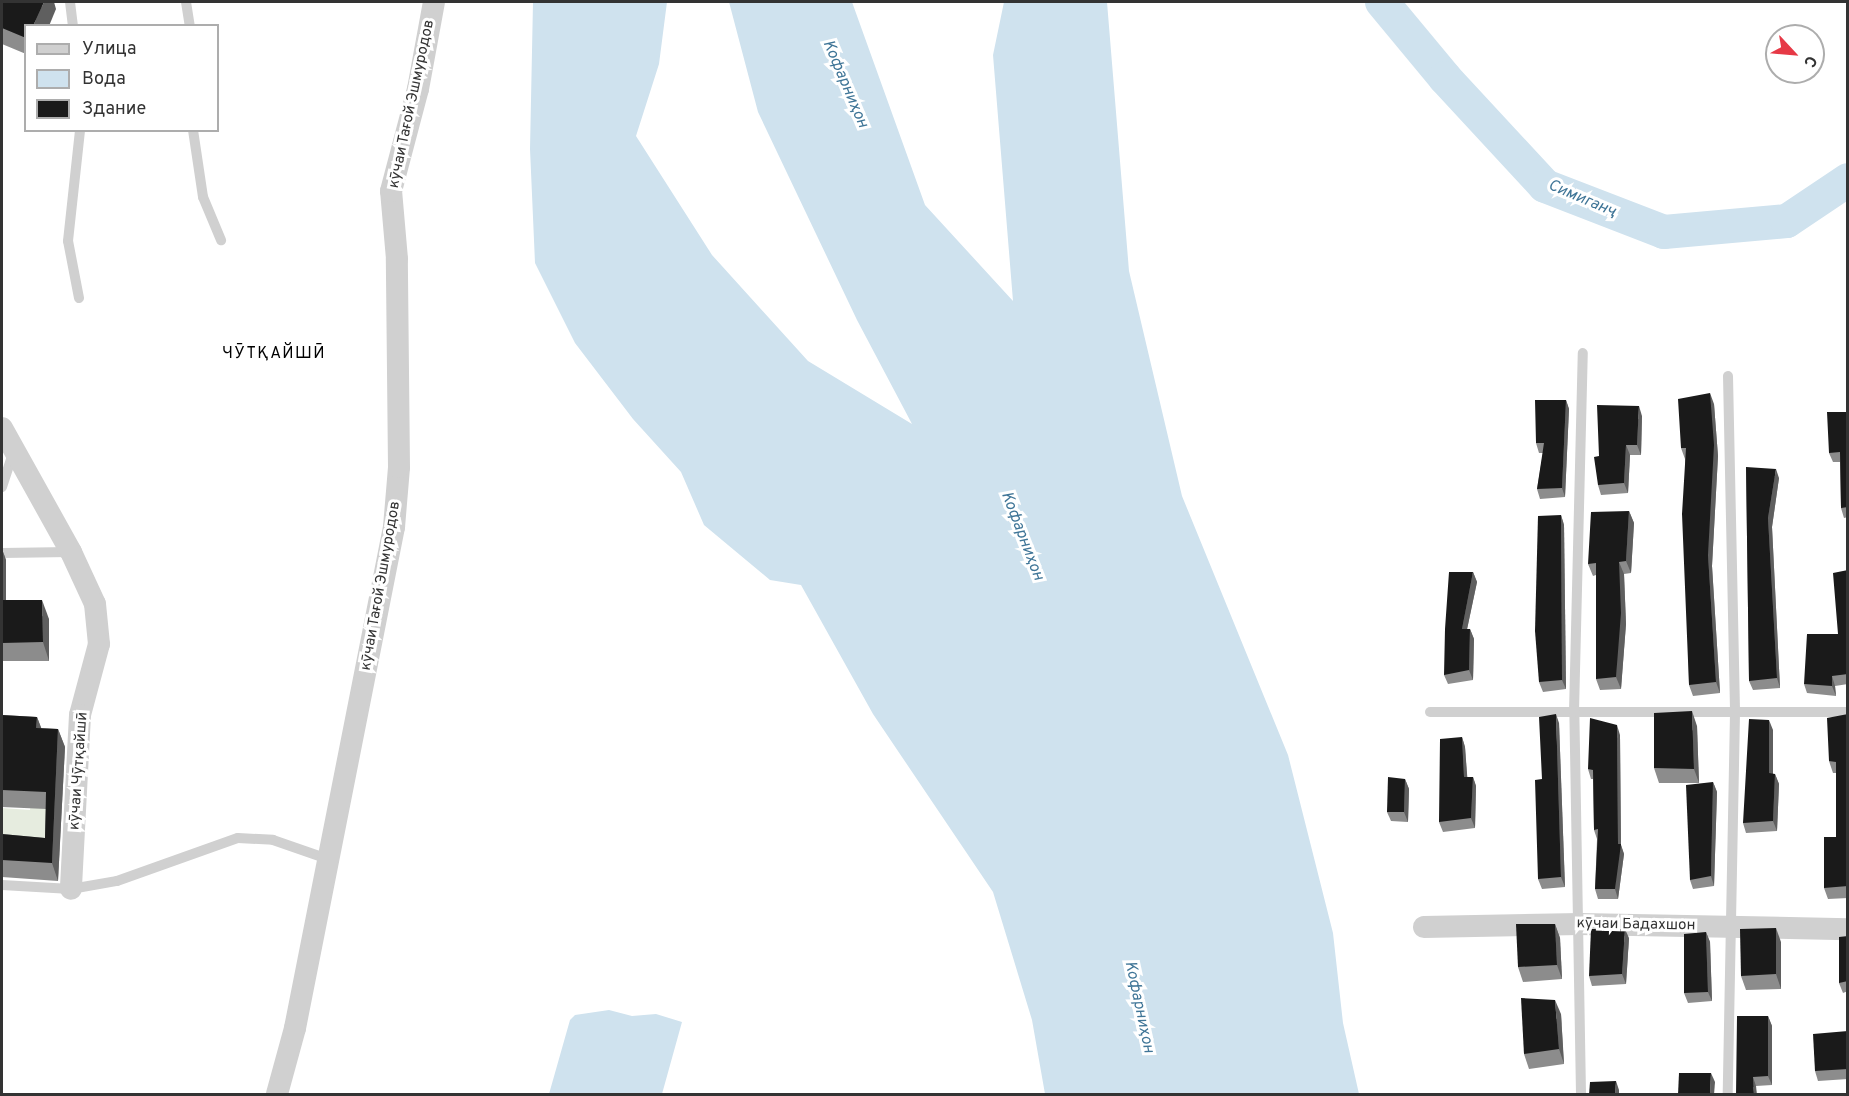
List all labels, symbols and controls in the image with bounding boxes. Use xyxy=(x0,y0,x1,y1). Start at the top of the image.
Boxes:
street label: кӯчаи Тағой Эшмуродов xyxy=(385,18,439,190)
legend xyxy=(24,24,219,132)
north arrow xyxy=(1765,24,1825,84)
water label: Кофарниҳон xyxy=(818,37,872,131)
text: Улица xyxy=(82,38,136,61)
text: С xyxy=(1798,52,1821,70)
text: Вода xyxy=(82,68,126,91)
text: Здание xyxy=(82,98,146,121)
water label: Симиганҷ xyxy=(1545,176,1619,222)
district label: ЧӮТҚАЙШӢ xyxy=(222,344,326,364)
water label: Кофарниҳон xyxy=(996,489,1048,583)
street label: кӯчаи Тағой Эшмуродов xyxy=(357,500,405,672)
street label: кӯчаи Чӯтқайшӣ xyxy=(66,711,92,831)
street label: кӯчаи Бадахшон xyxy=(1576,915,1696,935)
water label: Кофарниҳон xyxy=(1120,959,1158,1055)

